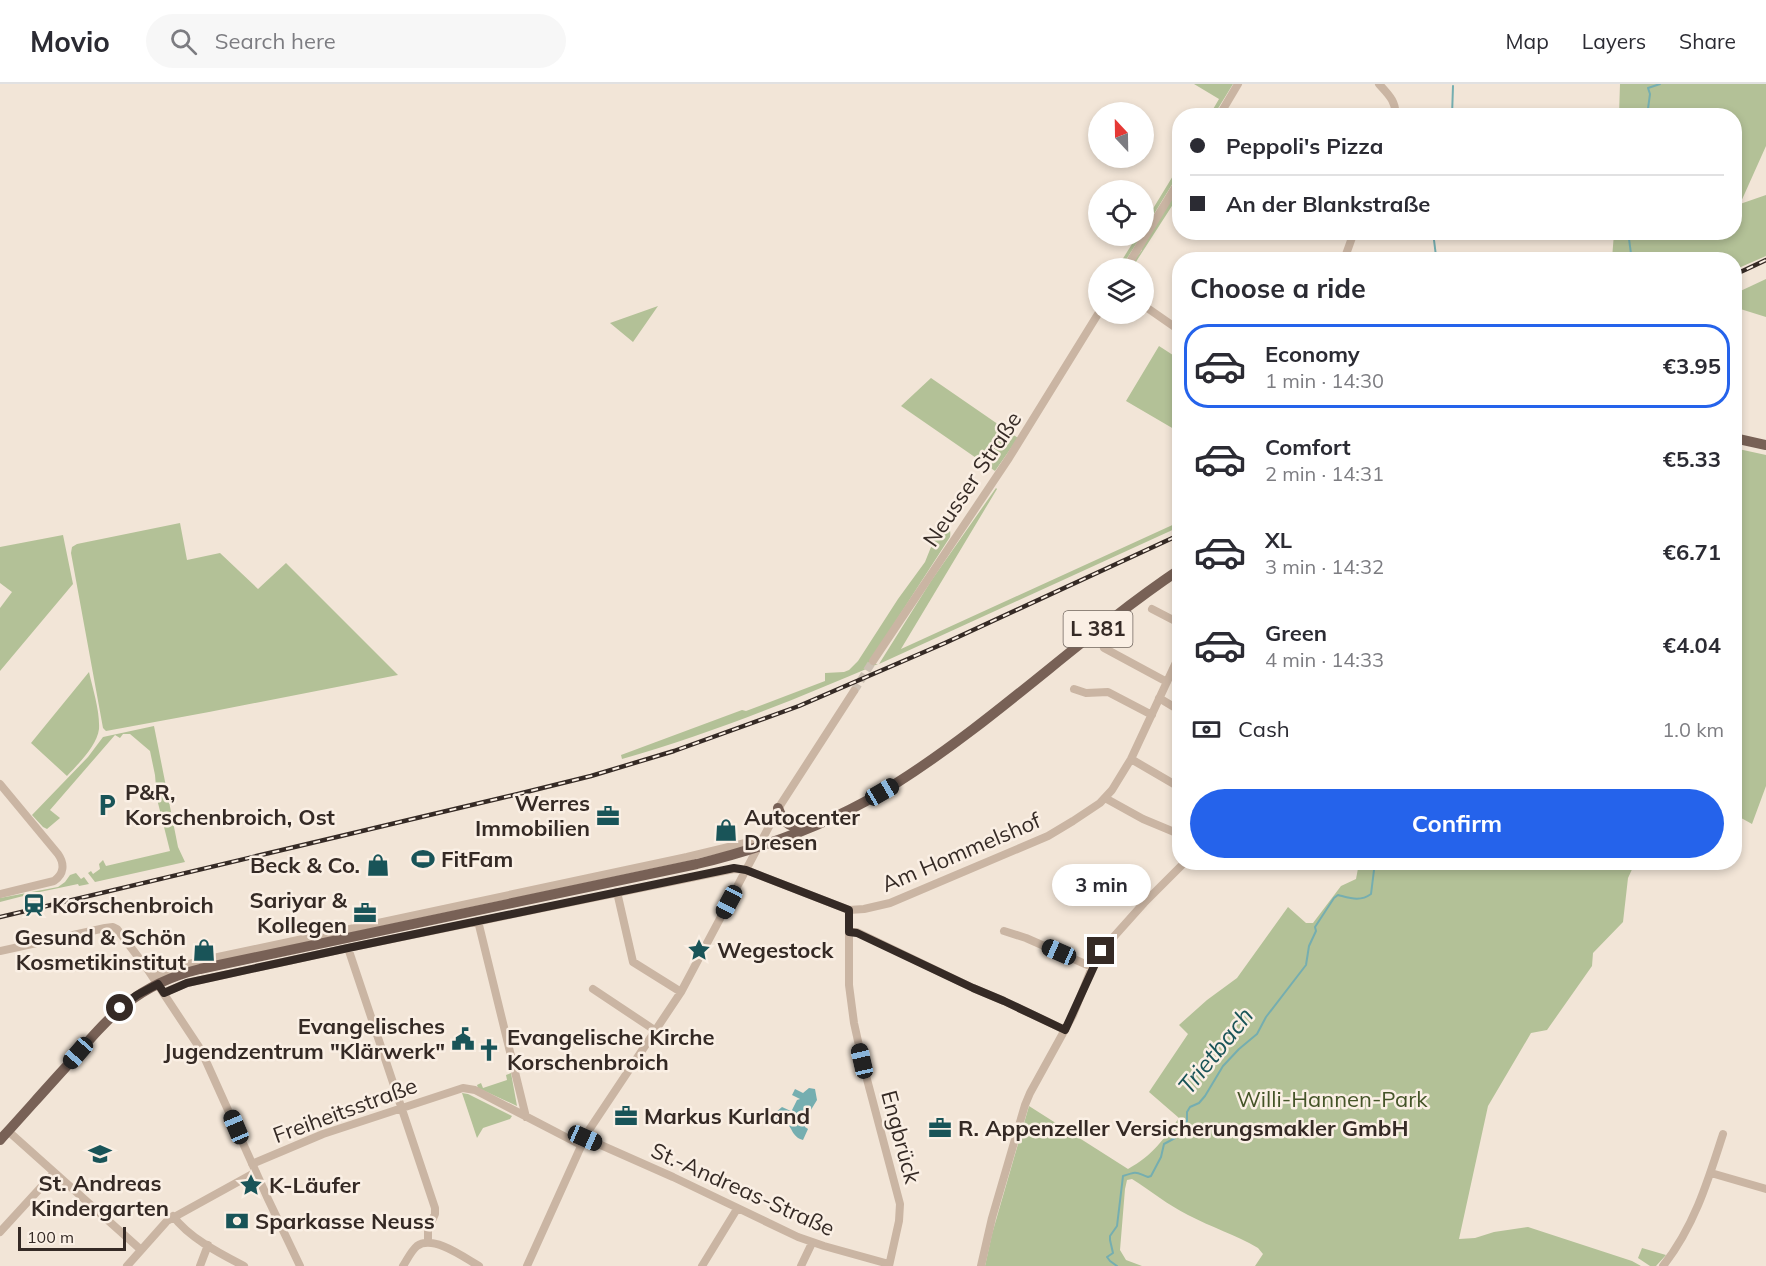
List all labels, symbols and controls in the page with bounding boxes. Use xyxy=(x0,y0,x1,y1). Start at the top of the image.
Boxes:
search box xyxy=(146,14,566,68)
text: Movio xyxy=(30,24,110,59)
icon: search xyxy=(167,25,200,58)
text: Search here xyxy=(215,27,336,55)
text: Map xyxy=(1506,28,1549,54)
text: Layers xyxy=(1582,28,1646,54)
text: Share xyxy=(1679,28,1736,54)
north arrow xyxy=(1088,102,1154,168)
map controls xyxy=(1088,102,1154,324)
text: Peppoli's Pizza xyxy=(1226,132,1383,160)
button: locate xyxy=(1088,180,1154,246)
text: An der Blankstraße xyxy=(1226,190,1430,218)
button: layers xyxy=(1088,258,1154,324)
text: Choose a ride xyxy=(1190,271,1366,305)
icon: car xyxy=(1193,339,1247,393)
text: Economy xyxy=(1265,340,1360,368)
text: €3.95 xyxy=(1663,352,1721,380)
text: 1 min · 14:30 xyxy=(1265,368,1384,393)
street label: Neusser Straße xyxy=(917,406,1027,552)
icon: car xyxy=(1193,432,1247,486)
text: Comfort xyxy=(1265,433,1351,461)
text: €5.33 xyxy=(1663,445,1721,473)
text: 2 min · 14:31 xyxy=(1265,461,1384,486)
icon: car xyxy=(1193,525,1247,579)
text: XL xyxy=(1265,526,1292,554)
text: €6.71 xyxy=(1663,538,1721,566)
text: 3 min · 14:32 xyxy=(1265,554,1384,579)
road number: L 381 xyxy=(1064,611,1132,647)
icon: car xyxy=(1193,618,1247,672)
text: Green xyxy=(1265,619,1327,647)
text: €4.04 xyxy=(1663,631,1721,659)
text: 4 min · 14:33 xyxy=(1265,647,1384,672)
icon: cash xyxy=(1190,713,1223,746)
text: Cash xyxy=(1238,715,1290,743)
text: 1.0 km xyxy=(1662,717,1724,742)
car xyxy=(862,775,902,809)
place label: P&R, Korschenbroich, Ost xyxy=(125,778,335,831)
place label: Werres Immobilien xyxy=(475,789,590,842)
button: Confirm xyxy=(1190,789,1724,858)
parking icon: P&R, Korschenbroich, Ost xyxy=(94,792,120,818)
office icon: Werres Immobilien xyxy=(595,803,621,829)
place label: Autocenter Dresen xyxy=(744,803,860,856)
street label: Am Hommelshof xyxy=(877,806,1045,898)
shop icon: Autocenter Dresen xyxy=(713,817,739,843)
place label: FitFam xyxy=(441,845,513,873)
sports icon: FitFam xyxy=(410,846,436,872)
place label: Beck & Co. xyxy=(250,851,360,879)
shop icon: Beck & Co. xyxy=(365,852,391,878)
callout: 3 min xyxy=(1052,864,1150,906)
text: 3 min xyxy=(1075,872,1128,897)
car xyxy=(713,882,745,922)
place label: Sariyar & Kollegen xyxy=(250,886,348,939)
place label: Korschenbroich xyxy=(52,891,214,919)
station icon: Korschenbroich xyxy=(21,892,47,918)
office icon: Sariyar & Kollegen xyxy=(352,900,378,926)
place label: Gesund & Schön Kosmetikinstitut xyxy=(15,923,186,976)
place label: Wegestock xyxy=(717,936,834,964)
car xyxy=(1039,936,1079,968)
shop icon: Gesund & Schön Kosmetikinstitut xyxy=(191,937,217,963)
place icon: Wegestock xyxy=(686,937,712,963)
route end xyxy=(1087,937,1114,964)
route start xyxy=(106,994,133,1021)
water label: Trietbach xyxy=(1171,1001,1259,1100)
place label: Evangelisches Jugendzentrum "Klärwerk" xyxy=(164,1012,445,1065)
place label: Evangelische Kirche Korschenbroich xyxy=(507,1023,715,1076)
public building icon: Evangelisches Jugendzentrum "Klärwerk" xyxy=(450,1026,476,1052)
car xyxy=(59,1034,97,1072)
church icon: Evangelische Kirche Korschenbroich xyxy=(476,1037,502,1063)
car xyxy=(849,1041,875,1081)
street label: Freiheitsstraße xyxy=(269,1071,421,1149)
park label: Willi-Hannen-Park xyxy=(1236,1085,1428,1113)
street label: Engbrück xyxy=(875,1087,927,1187)
place label: Markus Kurland xyxy=(644,1102,810,1130)
office icon: Markus Kurland xyxy=(613,1103,639,1129)
car xyxy=(221,1107,251,1147)
place label: R. Appenzeller Versicherungsmakler GmbH xyxy=(958,1114,1408,1142)
office icon: R. Appenzeller Versicherungsmakler GmbH xyxy=(927,1115,953,1141)
car xyxy=(565,1122,605,1154)
street label: St.-Andreas-Straße xyxy=(647,1136,839,1242)
school or university icon: St. Andreas Kindergarten xyxy=(87,1141,113,1167)
place label: St. Andreas Kindergarten xyxy=(31,1169,169,1222)
place label: K-Läufer xyxy=(269,1171,361,1199)
place icon: K-Läufer xyxy=(238,1172,264,1198)
place label: Sparkasse Neuss xyxy=(255,1207,435,1235)
bank icon: Sparkasse Neuss xyxy=(224,1208,250,1234)
scale bar xyxy=(18,1224,126,1252)
text: 100 m xyxy=(27,1227,74,1247)

